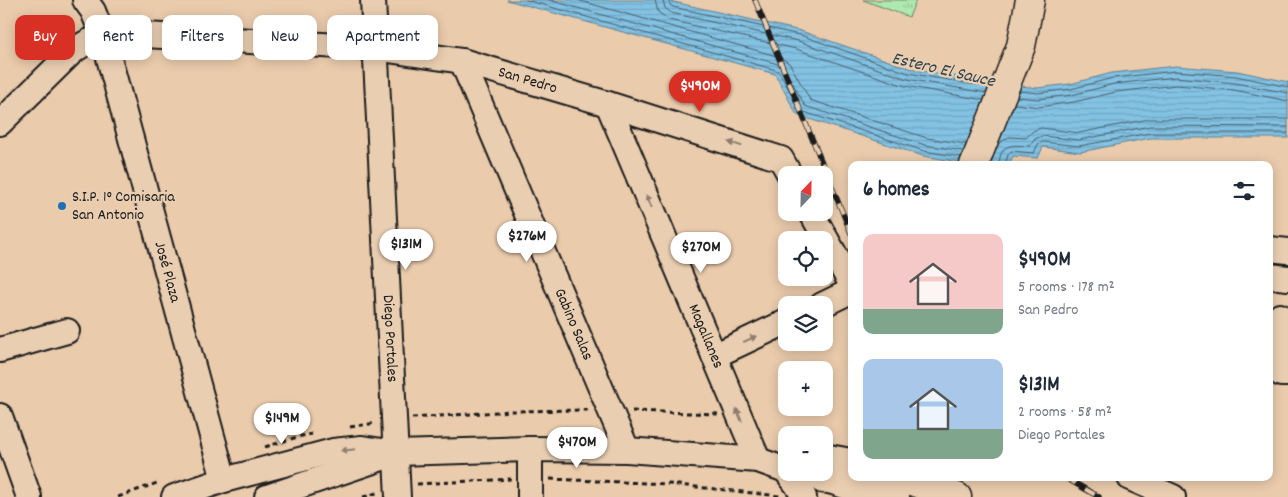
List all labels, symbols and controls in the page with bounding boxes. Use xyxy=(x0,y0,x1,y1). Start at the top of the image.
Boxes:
chip: Buy xyxy=(15,15,75,60)
chip: Rent xyxy=(85,15,152,60)
chip: Filters xyxy=(162,15,243,60)
chip: New xyxy=(253,15,317,60)
chip: Apartment xyxy=(327,15,438,60)
water label: Estero El Sauce xyxy=(889,47,998,95)
street label: San Pedro xyxy=(495,61,560,100)
pin: $490M xyxy=(665,70,735,113)
text: $490M xyxy=(680,75,720,98)
one-way arrow xyxy=(727,140,742,147)
north arrow xyxy=(778,166,832,221)
map controls xyxy=(778,166,833,481)
text: 6 homes xyxy=(863,176,930,206)
icon: filters xyxy=(1230,177,1258,205)
place label: S.I.P. 1° Comisaria San Antonio xyxy=(72,186,175,227)
one-way arrow xyxy=(644,194,652,208)
marker: S.I.P. 1° Comisaria San Antonio xyxy=(56,200,68,212)
pin: $276M xyxy=(492,220,562,263)
text: $276M xyxy=(508,225,546,248)
pin: $131M xyxy=(371,228,441,271)
button: locate xyxy=(778,231,833,286)
pin: $270M xyxy=(666,232,736,274)
text: $131M xyxy=(390,233,422,256)
text: $270M xyxy=(681,236,721,259)
street label: José Plaza xyxy=(148,239,187,306)
text: $490M xyxy=(1018,246,1071,276)
icon: home xyxy=(903,254,963,314)
text: 5 rooms · 178 m² xyxy=(1018,276,1115,299)
street label: Gabino Salas xyxy=(548,285,599,364)
street label: Diego Portales xyxy=(376,294,404,383)
button: layers xyxy=(778,296,833,351)
text: San Pedro xyxy=(1018,299,1078,322)
street label: Magallanes xyxy=(682,301,730,372)
one-way arrow xyxy=(743,335,757,343)
button: + xyxy=(778,361,833,416)
text: $131M xyxy=(1018,371,1059,401)
icon: home xyxy=(903,379,963,439)
text: 2 rooms · 58 m² xyxy=(1018,401,1112,424)
pin: $149M xyxy=(247,402,317,445)
text: $149M xyxy=(265,407,299,430)
one-way arrow xyxy=(734,408,742,422)
text: Diego Portales xyxy=(1018,424,1105,447)
pin: $470M xyxy=(542,426,612,469)
button: − xyxy=(778,426,833,481)
text: $470M xyxy=(558,431,596,454)
one-way arrow xyxy=(340,446,356,454)

